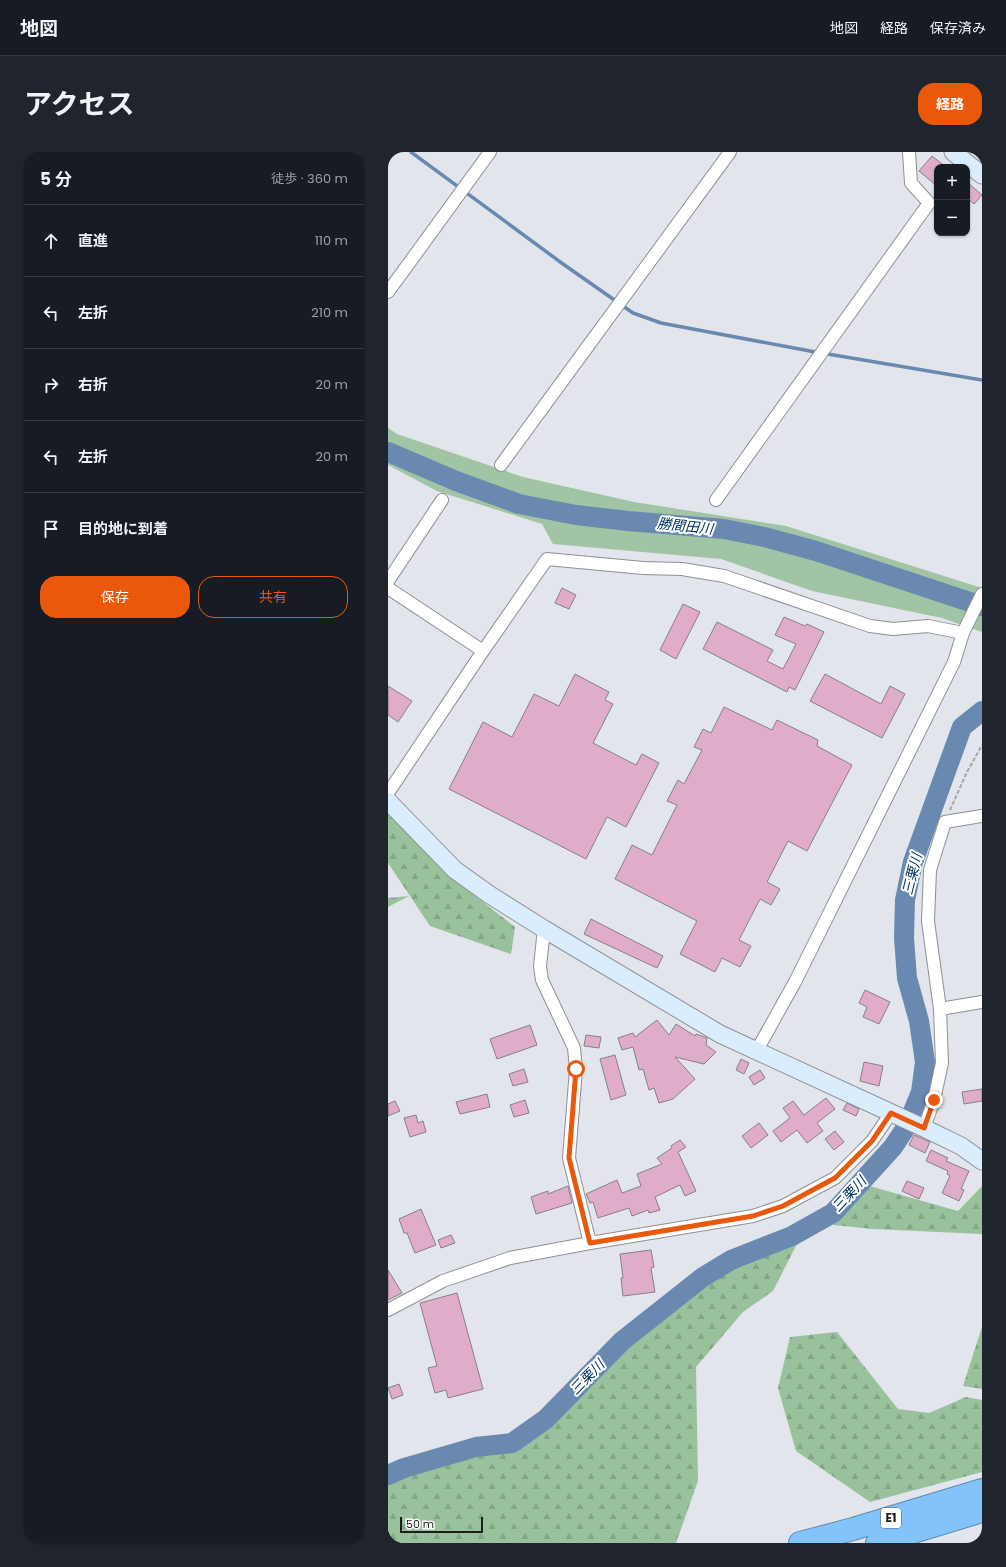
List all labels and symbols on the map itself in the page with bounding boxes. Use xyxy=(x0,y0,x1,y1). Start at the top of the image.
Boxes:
water label: 勝間田川 xyxy=(656,513,716,539)
water label: 三栗川 xyxy=(897,849,927,897)
route start xyxy=(567,1060,585,1078)
route end xyxy=(925,1091,943,1109)
water label: 三栗川 xyxy=(827,1170,872,1216)
water label: 三栗川 xyxy=(565,1354,610,1399)
road number: E1 xyxy=(881,1508,901,1528)
scale bar xyxy=(400,1515,483,1534)

